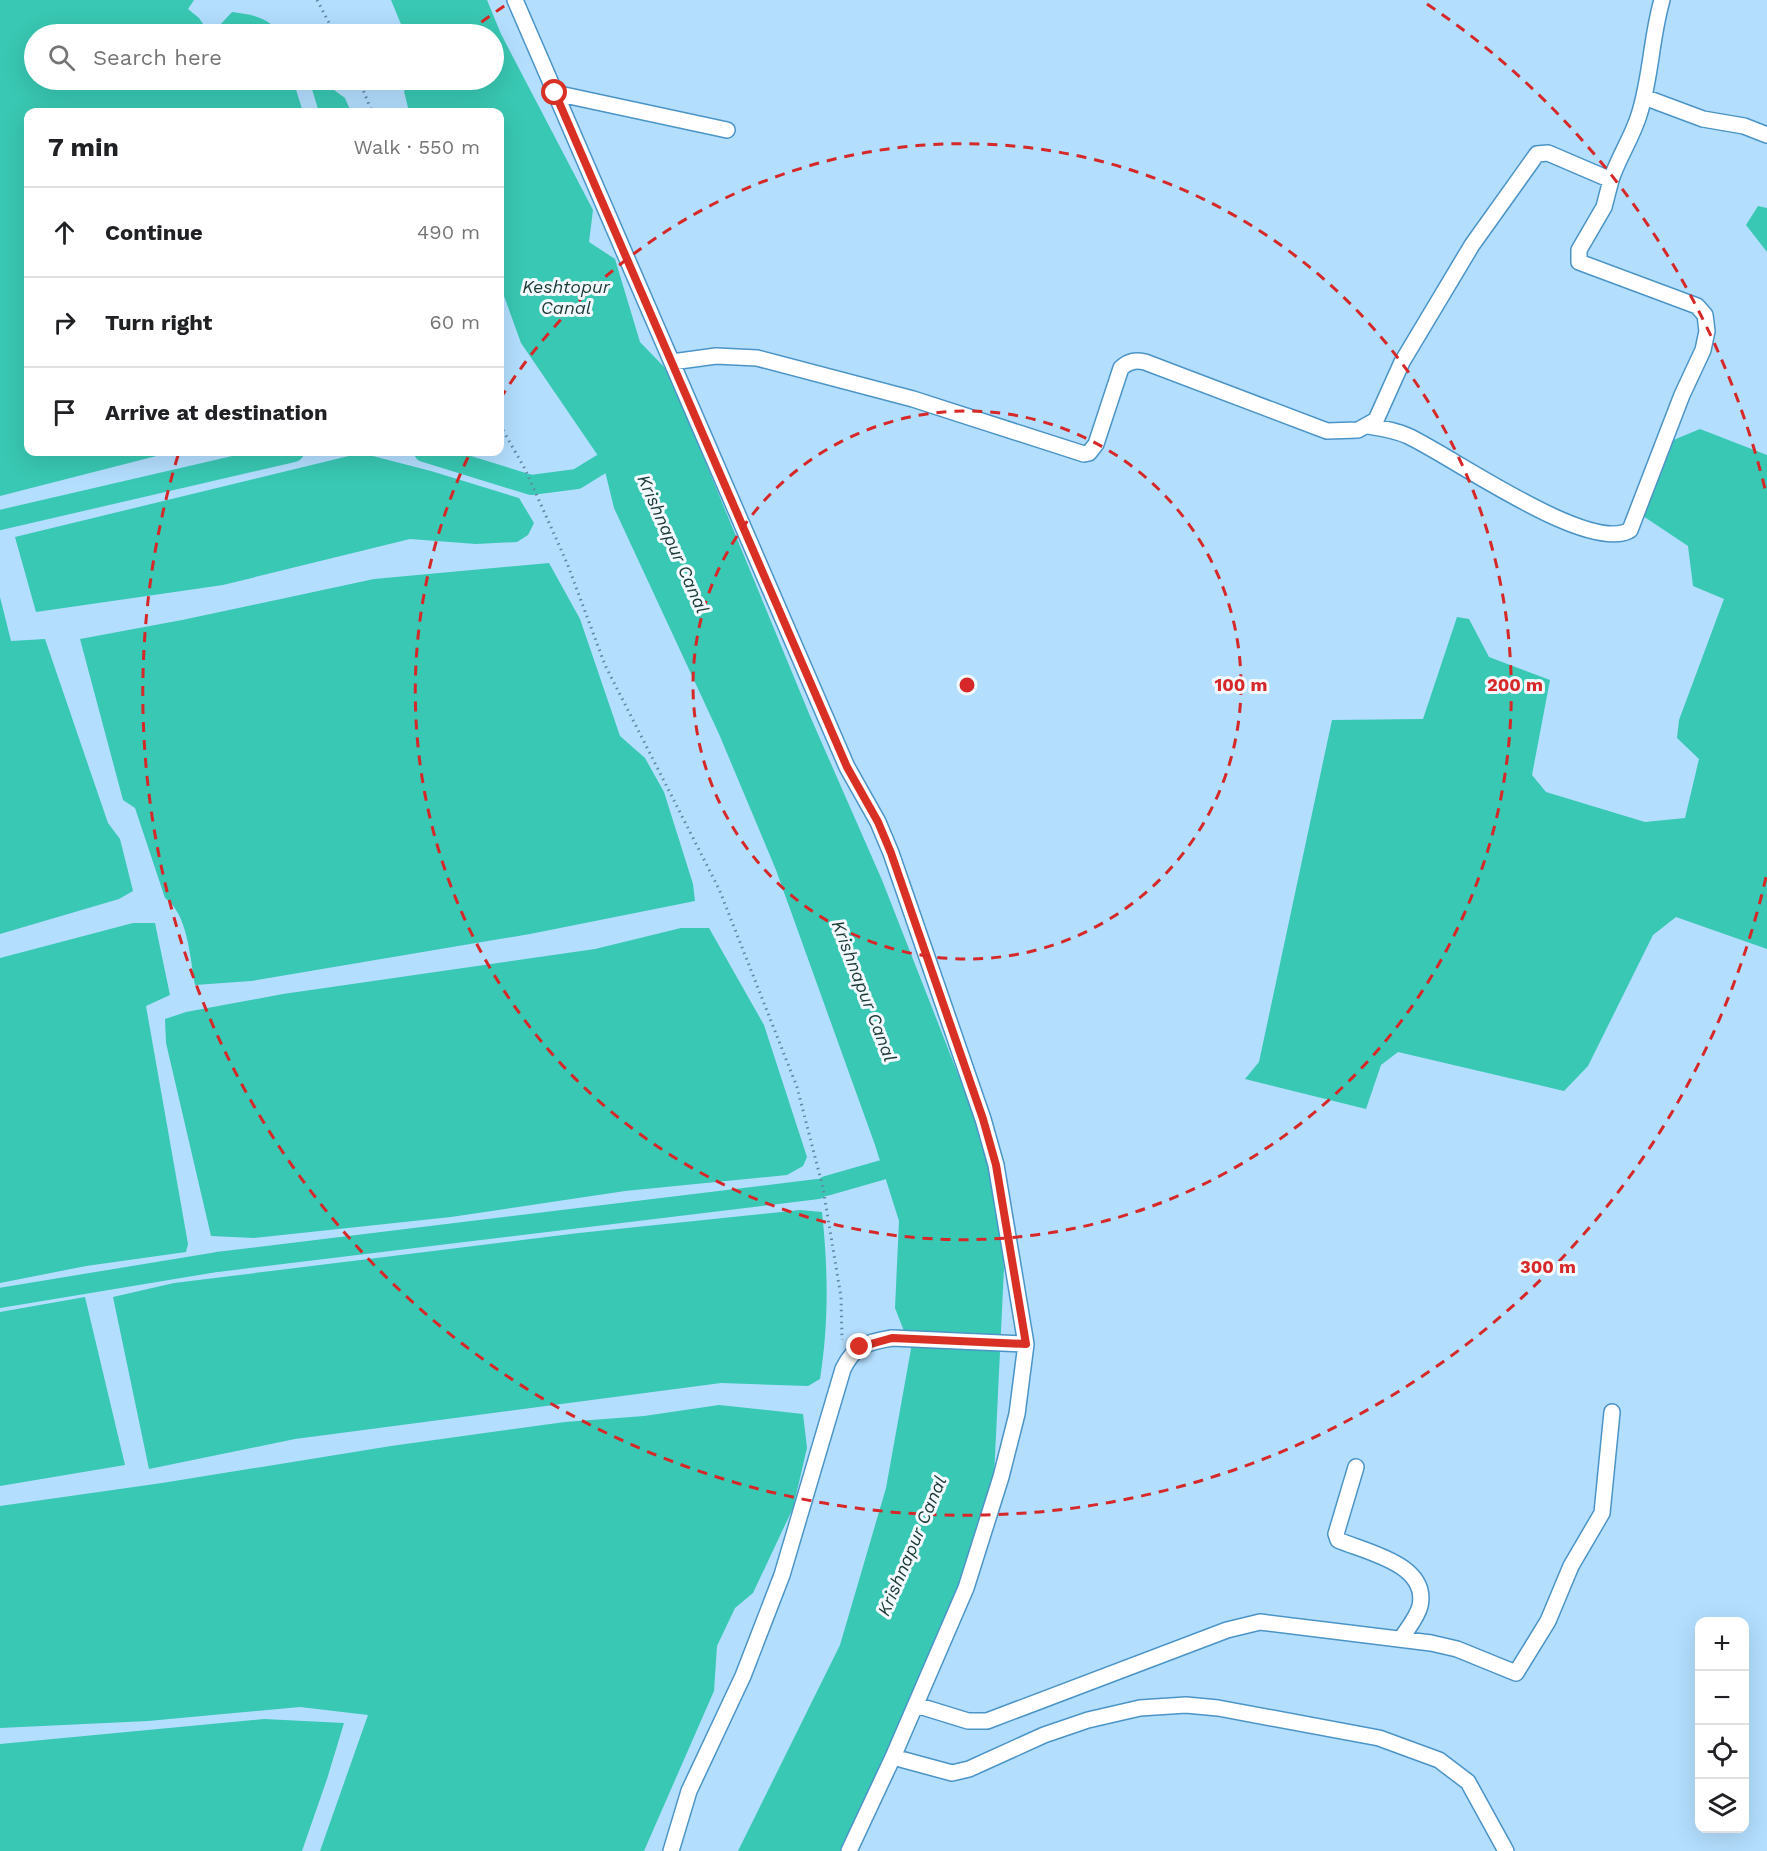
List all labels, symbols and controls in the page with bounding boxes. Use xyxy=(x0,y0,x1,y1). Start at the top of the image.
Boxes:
search box xyxy=(24,24,504,90)
icon: search xyxy=(45,41,78,74)
text: Search here xyxy=(93,45,222,70)
route start xyxy=(541,79,567,105)
text: 7 min xyxy=(48,132,119,162)
text: Walk · 550 m xyxy=(353,135,480,159)
icon: ahead xyxy=(48,216,81,249)
text: Continue xyxy=(105,220,203,245)
text: 490 m xyxy=(417,220,480,244)
water label: Keshtopur Canal xyxy=(522,276,611,318)
icon: right xyxy=(48,306,81,339)
text: Turn right xyxy=(105,310,212,335)
text: 60 m xyxy=(430,310,480,334)
icon: arrive xyxy=(48,396,81,429)
text: Arrive at destination xyxy=(105,400,328,425)
water label: Krishnapur Canal xyxy=(633,471,713,616)
text: 100 m xyxy=(1214,674,1268,695)
text: 200 m xyxy=(1487,674,1543,695)
centre of rings xyxy=(957,675,977,695)
water label: Krishnapur Canal xyxy=(828,917,901,1064)
text: 300 m xyxy=(1520,1256,1576,1277)
route end xyxy=(846,1333,872,1359)
water label: Krishnapur Canal xyxy=(873,1473,950,1619)
map controls xyxy=(1695,1617,1749,1833)
button: + xyxy=(1695,1617,1749,1671)
button: − xyxy=(1695,1671,1749,1725)
button: locate xyxy=(1695,1725,1749,1779)
button: layers xyxy=(1695,1779,1749,1833)

